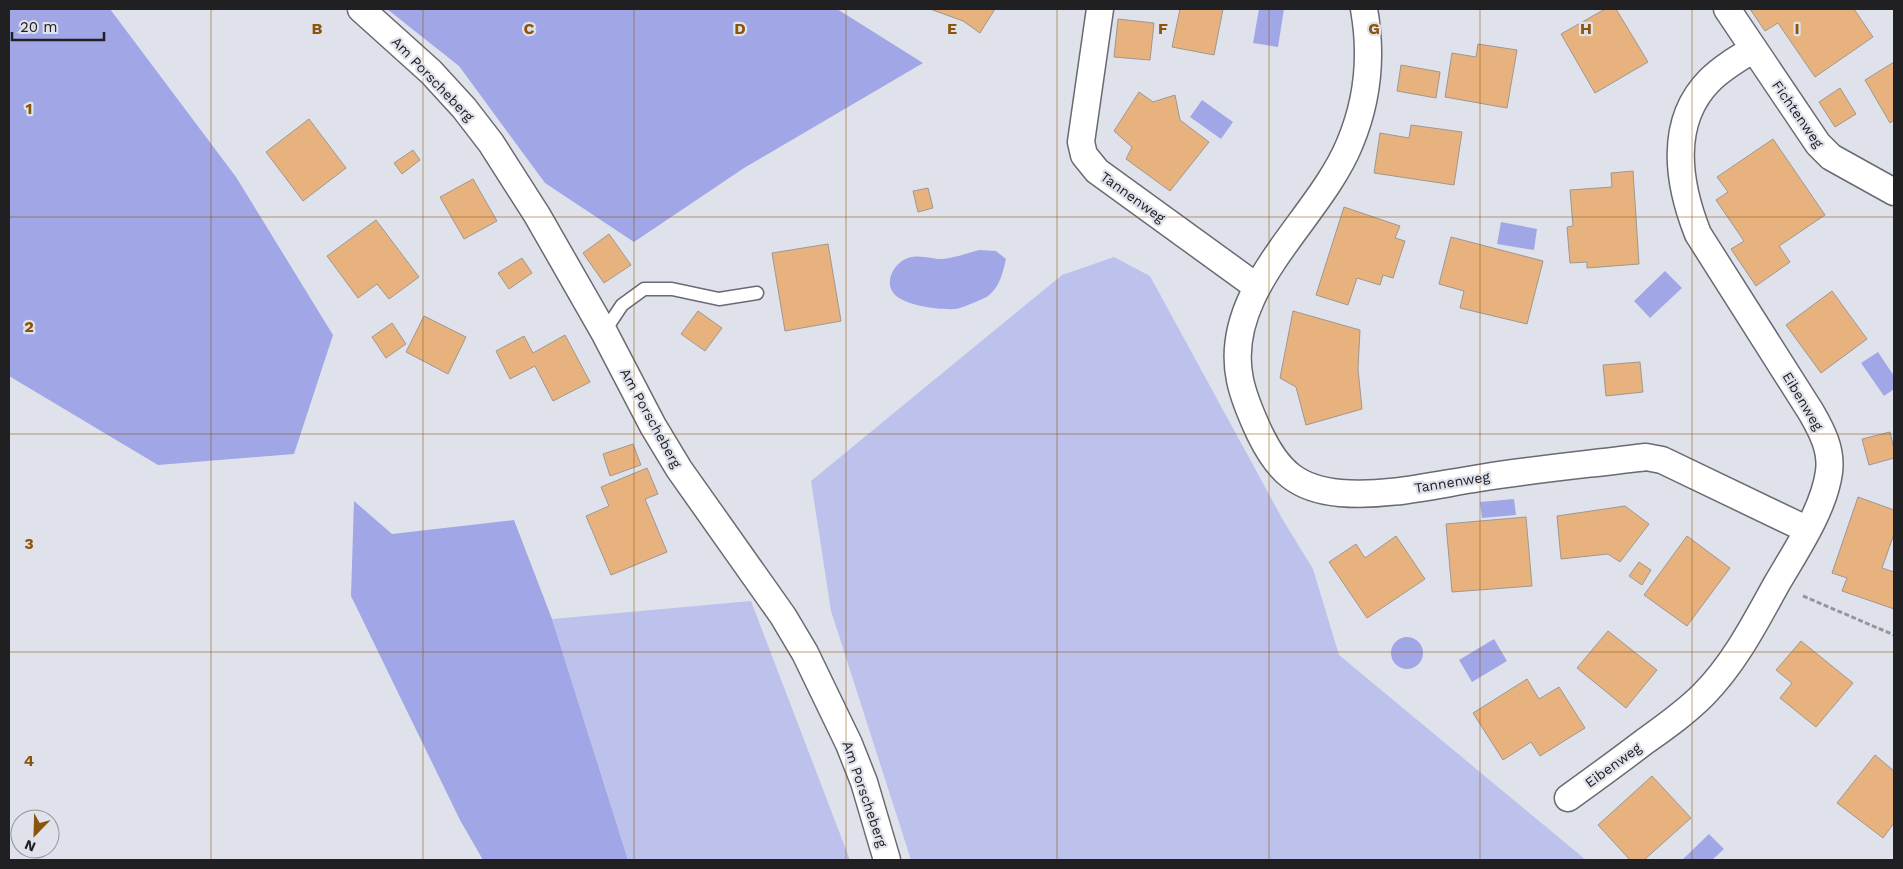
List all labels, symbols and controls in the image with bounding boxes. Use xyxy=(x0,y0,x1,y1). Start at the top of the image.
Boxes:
scale bar xyxy=(12,10,105,42)
text: 20 m xyxy=(20,18,58,36)
text: B xyxy=(312,19,323,38)
text: C xyxy=(524,19,535,38)
text: D xyxy=(734,19,746,38)
text: E xyxy=(947,19,957,38)
text: F xyxy=(1158,19,1168,38)
text: G xyxy=(1368,19,1380,38)
text: H xyxy=(1580,19,1592,38)
text: I xyxy=(1794,19,1800,38)
street label: Am Porscheberg xyxy=(389,33,478,125)
street label: Fichtenweg xyxy=(1769,77,1827,151)
text: 1 xyxy=(26,99,32,118)
street label: Tannenweg xyxy=(1098,168,1169,226)
text: 2 xyxy=(24,317,34,336)
street label: Am Porscheberg xyxy=(617,365,685,471)
street label: Eibenweg xyxy=(1779,369,1827,433)
street label: Tannenweg xyxy=(1413,468,1491,496)
text: 3 xyxy=(24,534,34,553)
street label: Am Porscheberg xyxy=(839,739,891,850)
street label: Eibenweg xyxy=(1582,739,1644,791)
text: 4 xyxy=(24,751,34,770)
north arrow xyxy=(10,809,60,859)
text: N xyxy=(22,837,38,855)

